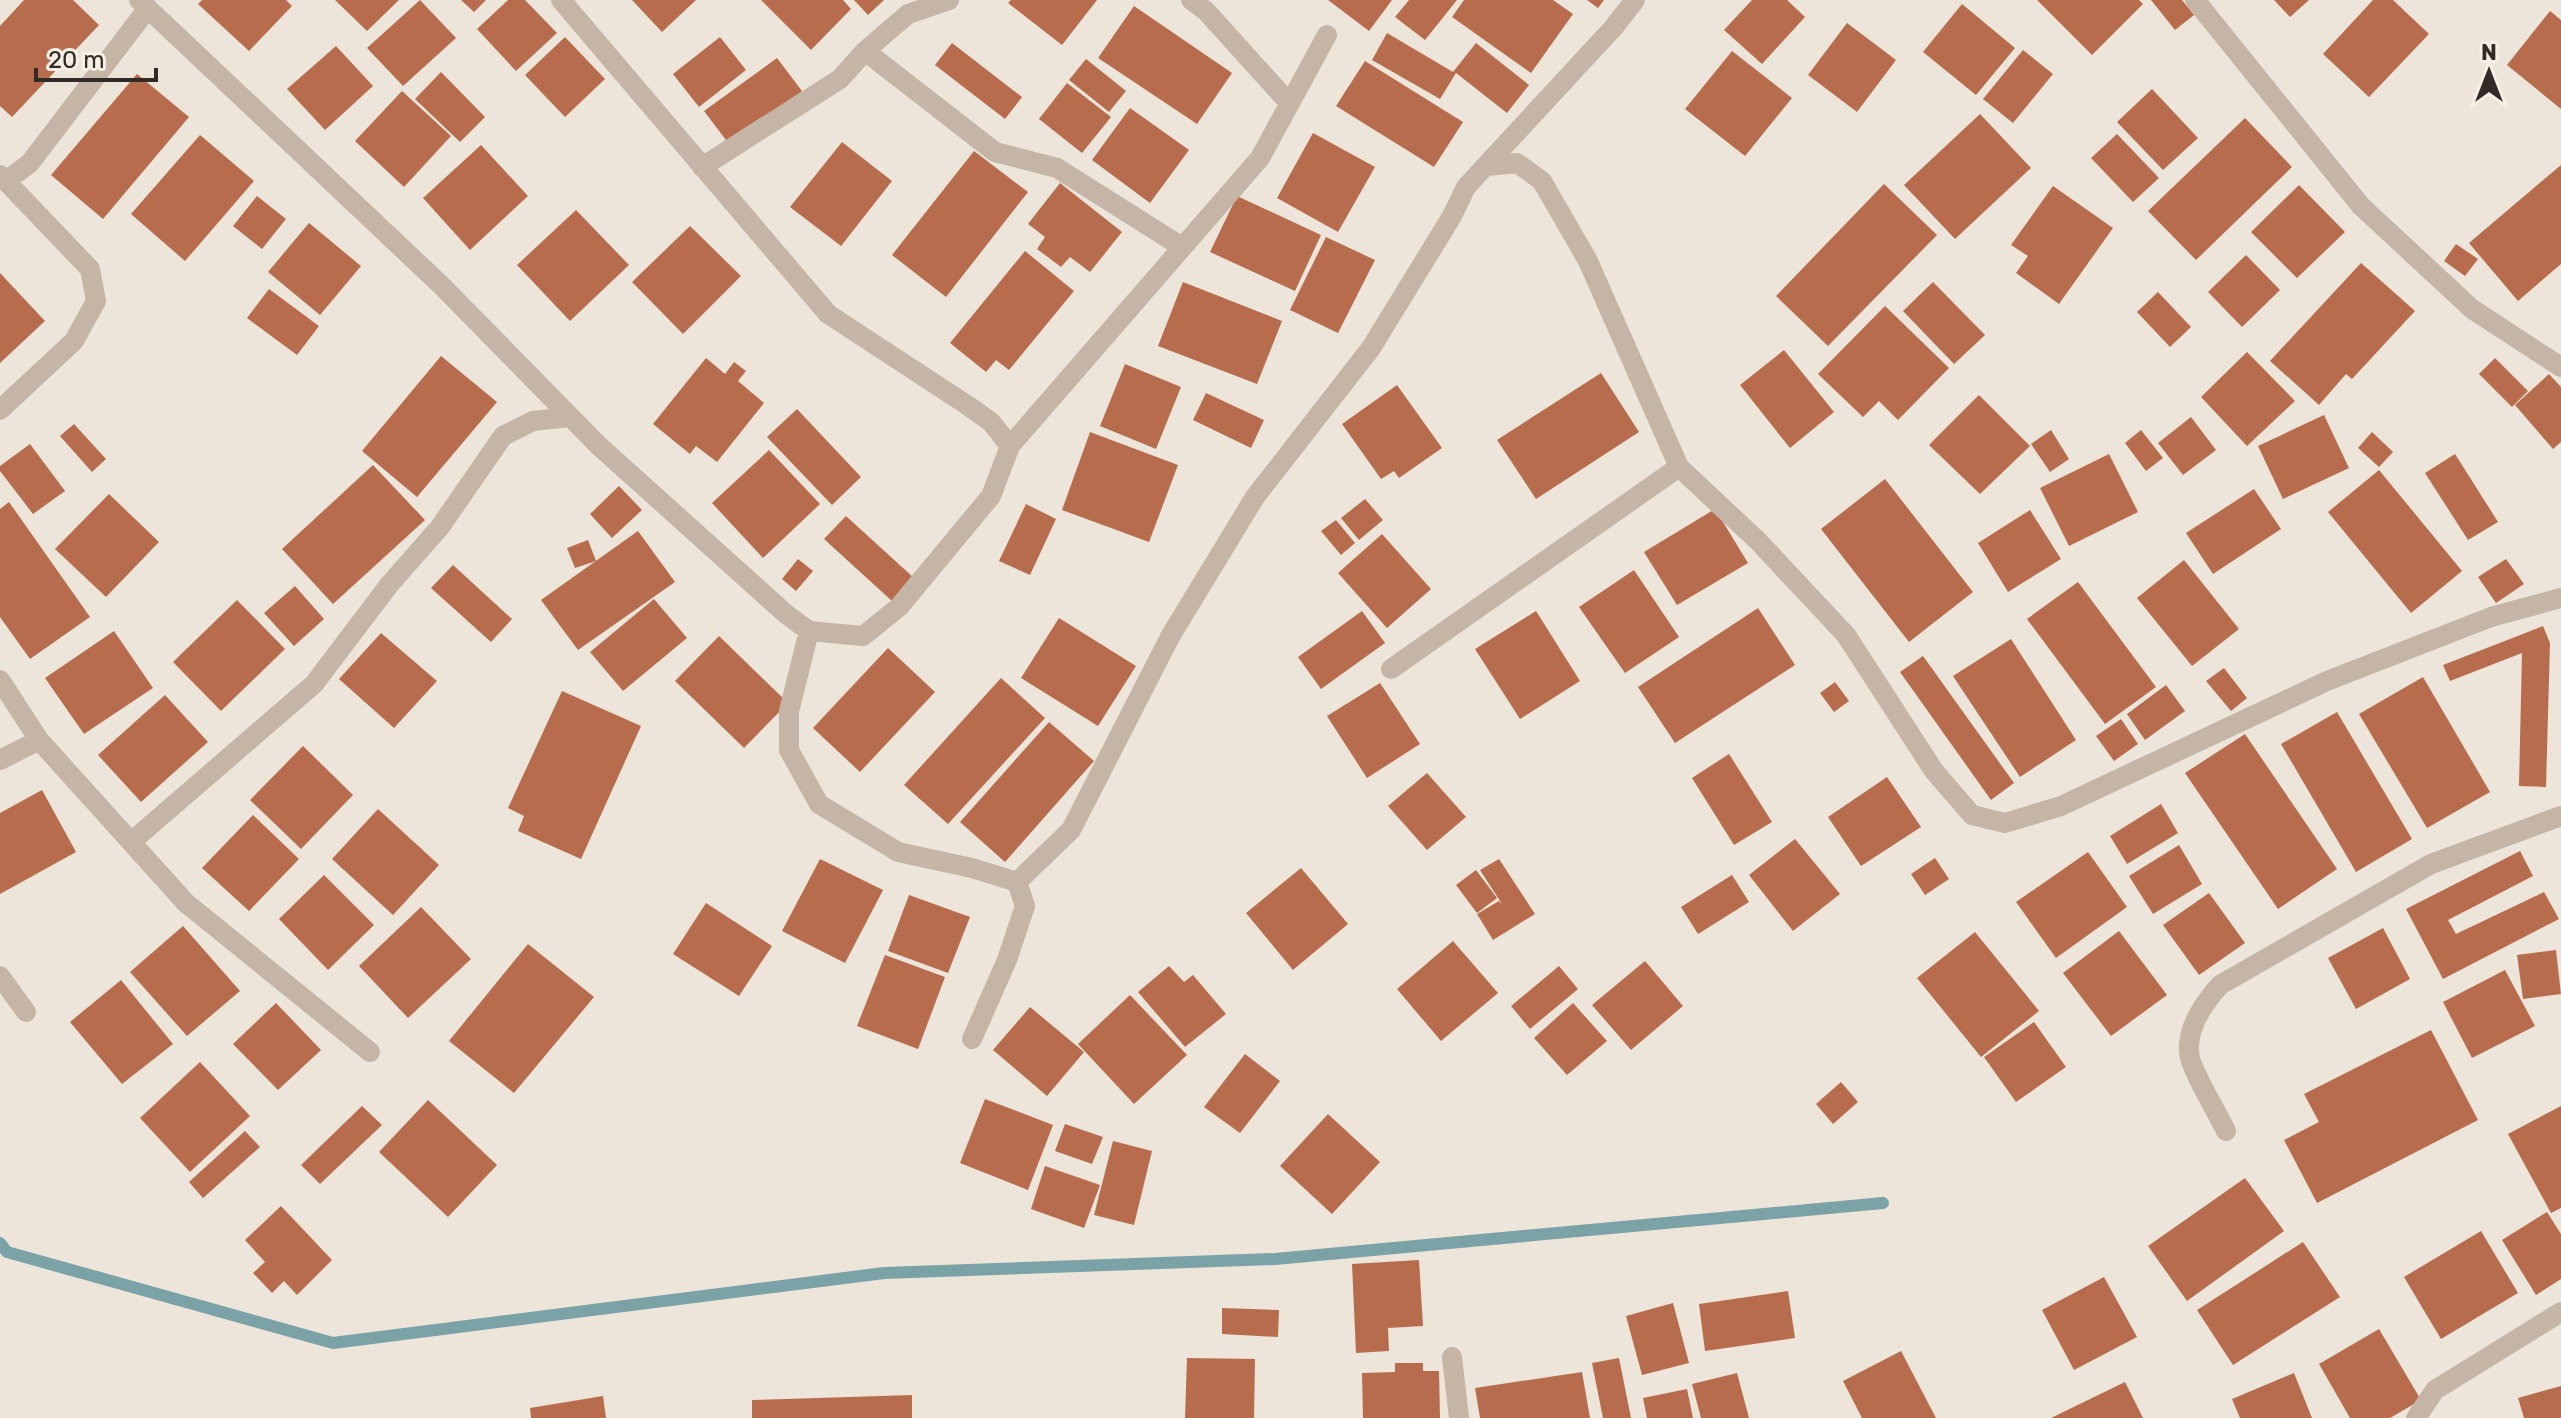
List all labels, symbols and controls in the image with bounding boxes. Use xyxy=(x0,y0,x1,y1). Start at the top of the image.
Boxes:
scale bar xyxy=(36,32,156,82)
north arrow xyxy=(2449,32,2529,112)
text: N xyxy=(2481,39,2497,66)
text: 20 m xyxy=(48,46,105,74)

